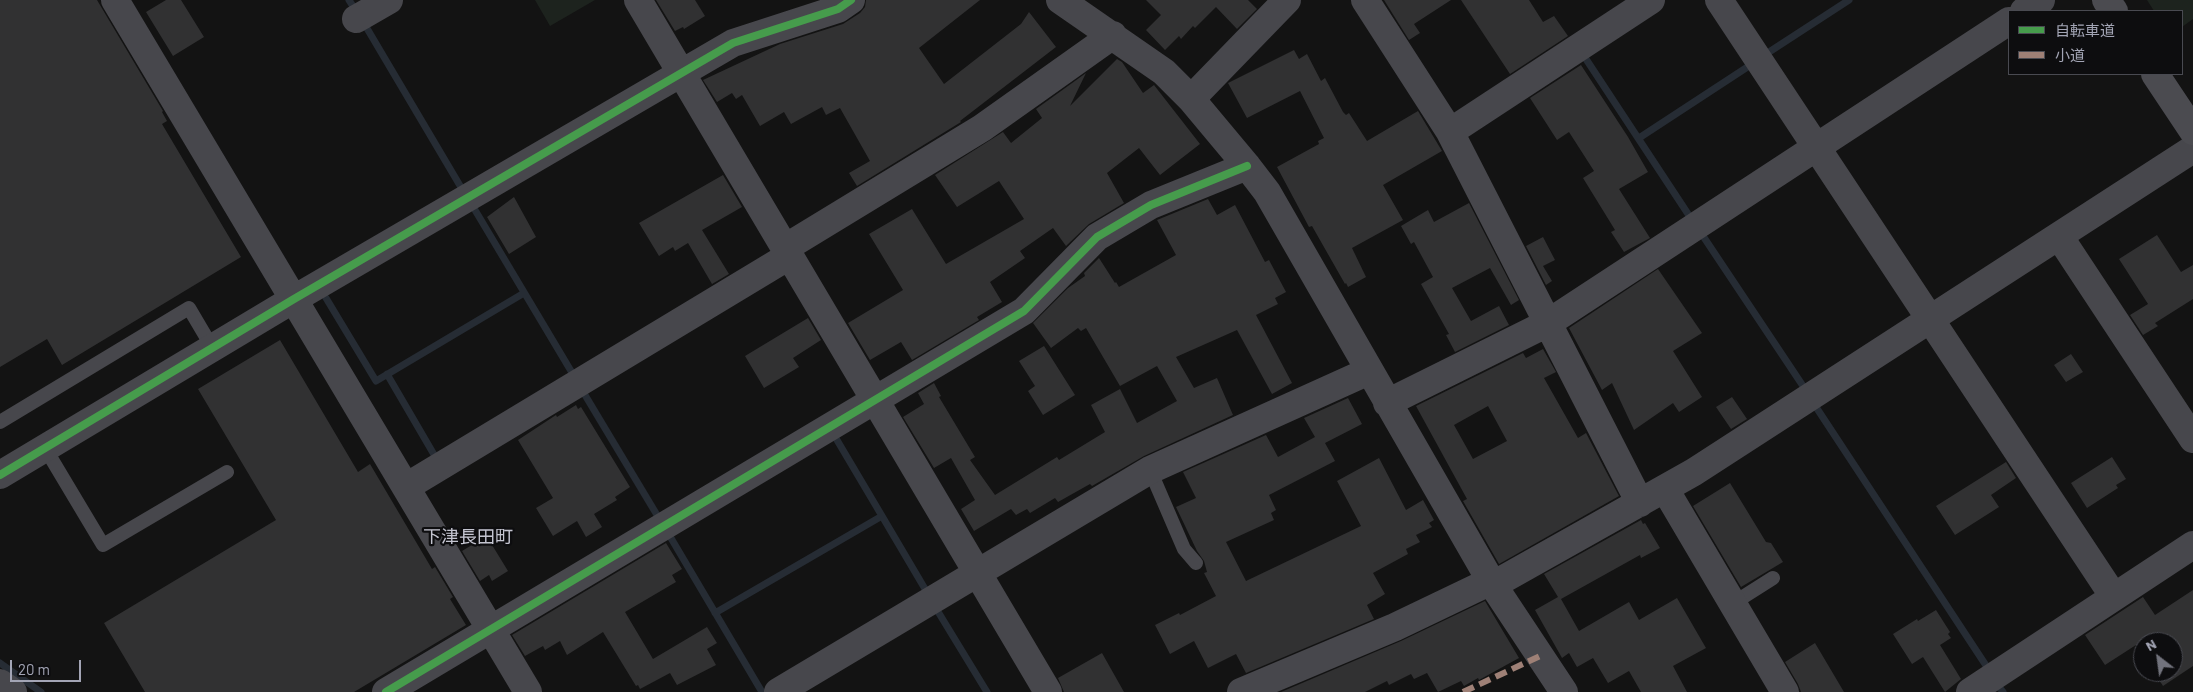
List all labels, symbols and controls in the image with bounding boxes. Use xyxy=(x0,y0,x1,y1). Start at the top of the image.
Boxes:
legend xyxy=(2008,10,2183,75)
text: 自転車道 xyxy=(2055,21,2115,39)
text: 小道 xyxy=(2055,46,2085,64)
district label: 下津長田町 xyxy=(423,526,513,548)
north arrow xyxy=(2133,632,2183,682)
text: N xyxy=(2142,635,2159,654)
scale bar xyxy=(12,650,84,682)
text: 20 m xyxy=(18,660,50,678)

